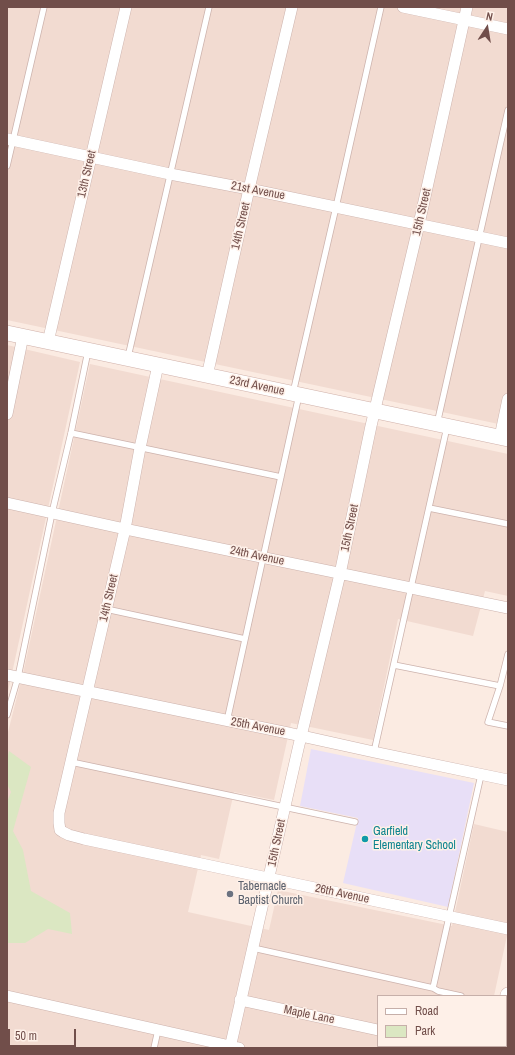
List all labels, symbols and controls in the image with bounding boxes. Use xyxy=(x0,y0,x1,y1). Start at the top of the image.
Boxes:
north arrow xyxy=(467,8,507,48)
text: N xyxy=(485,9,494,24)
street label: 13th Street xyxy=(75,149,99,199)
street label: 21st Avenue xyxy=(230,179,286,203)
street label: 15th Street xyxy=(410,187,434,237)
street label: 14th Street xyxy=(229,201,253,251)
street label: 23rd Avenue xyxy=(228,373,286,399)
street label: 15th Street xyxy=(338,503,362,553)
street label: 24th Avenue xyxy=(229,543,285,569)
street label: 14th Street xyxy=(97,573,121,623)
street label: 25th Avenue xyxy=(230,715,286,739)
street label: 15th Street xyxy=(265,818,289,868)
place label: Garfield Elementary School xyxy=(373,825,456,853)
marker: Garfield Elementary School xyxy=(360,834,370,844)
place label: Tabernacle Baptist Church xyxy=(238,880,303,908)
street label: 26th Avenue xyxy=(314,881,370,907)
marker: Tabernacle Baptist Church xyxy=(225,889,235,899)
legend xyxy=(377,995,507,1047)
street label: Maple Lane xyxy=(282,1003,336,1027)
text: Road xyxy=(415,1003,439,1019)
scale bar xyxy=(10,1021,78,1047)
text: Park xyxy=(415,1023,435,1039)
text: 50 m xyxy=(15,1028,37,1044)

